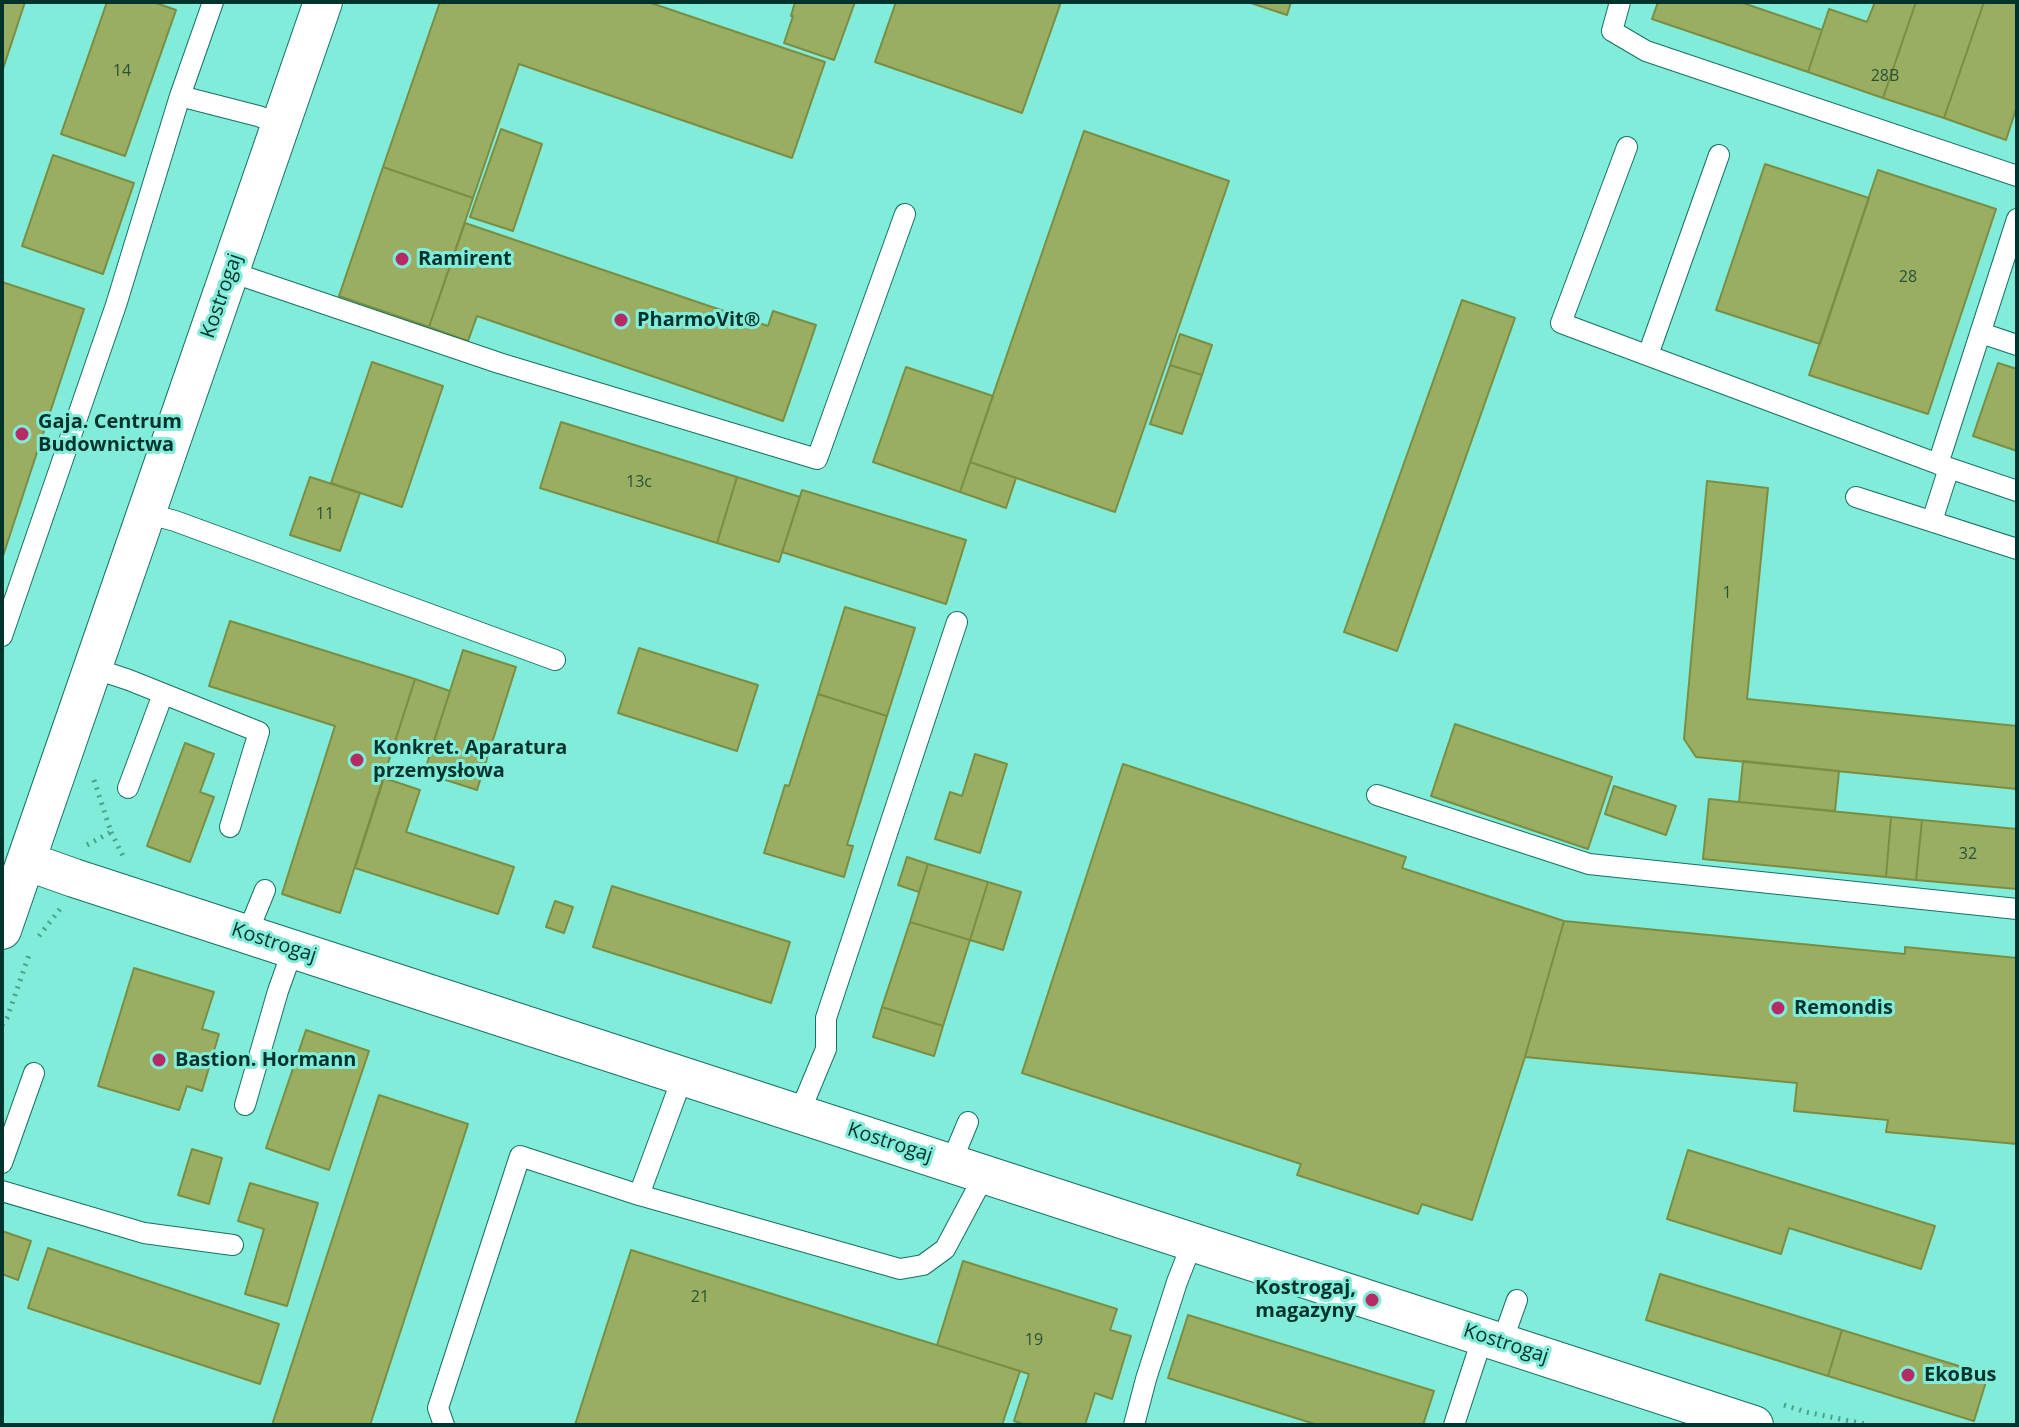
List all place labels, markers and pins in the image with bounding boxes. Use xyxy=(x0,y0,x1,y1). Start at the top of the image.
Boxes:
place label: Ramirent xyxy=(418,247,512,271)
marker: Ramirent xyxy=(393,250,411,268)
place label: PharmoVit® xyxy=(637,308,760,332)
marker: PharmoVit® xyxy=(612,311,630,329)
place label: Gaja. Centrum Budownictwa xyxy=(38,410,182,457)
marker: Gaja. Centrum Budownictwa xyxy=(13,425,31,443)
place label: Konkret. Aparatura przemysłowa xyxy=(373,736,567,783)
marker: Konkret. Aparatura przemysłowa xyxy=(348,751,366,769)
place label: Remondis xyxy=(1794,996,1893,1020)
marker: Remondis xyxy=(1769,999,1787,1017)
place label: Bastion. Hormann xyxy=(175,1048,356,1072)
marker: Bastion. Hormann xyxy=(150,1051,168,1069)
place label: Kostrogaj, magazyny xyxy=(1255,1276,1356,1323)
marker: Kostrogaj, magazyny xyxy=(1363,1291,1381,1309)
place label: EkoBus xyxy=(1924,1363,1997,1387)
marker: EkoBus xyxy=(1899,1366,1917,1384)

